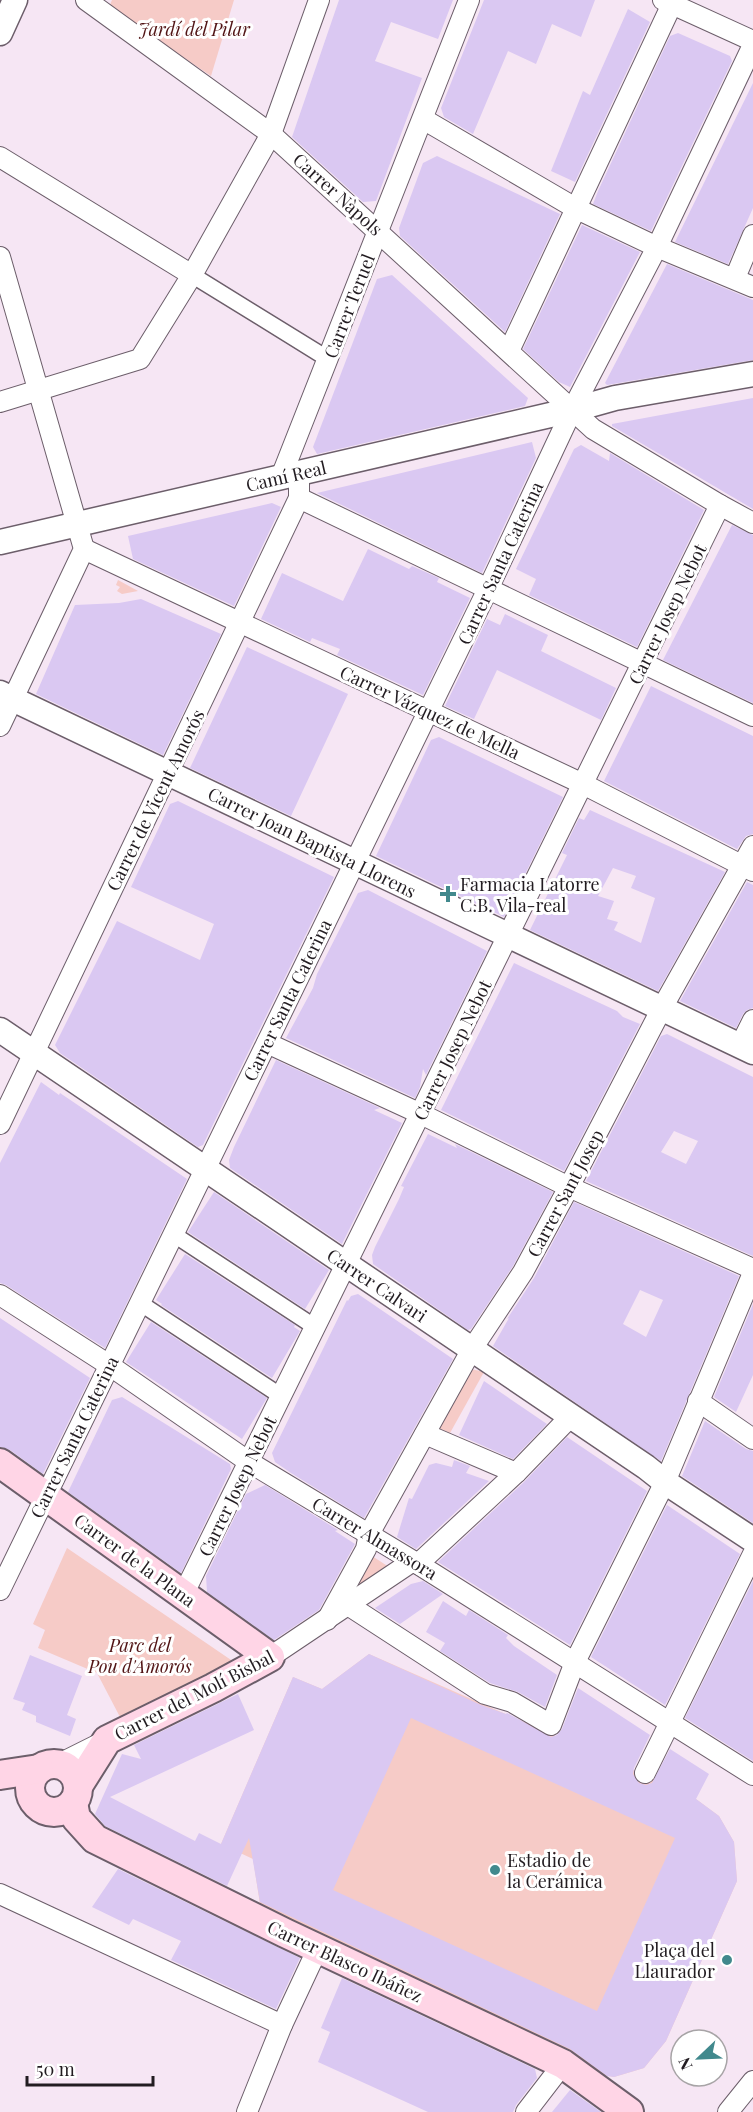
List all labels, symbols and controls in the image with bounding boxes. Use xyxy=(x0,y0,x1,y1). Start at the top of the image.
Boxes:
park label: Jardí del Pilar xyxy=(138,17,251,41)
street label: Carrer Nàpols xyxy=(288,147,388,241)
street label: Carrer Teruel xyxy=(318,250,380,362)
street label: Camí Real xyxy=(243,455,329,497)
street label: Carrer Santa Caterina xyxy=(452,478,548,648)
street label: Carrer Josep Nebot xyxy=(623,539,712,688)
street label: Carrer Vázquez de Mella xyxy=(336,660,524,764)
street label: Carrer de Vicent Amorós xyxy=(101,705,209,895)
street label: Carrer Joan Baptista Llorens xyxy=(204,781,420,903)
place label: Farmacia Latorre C.B. Vila-real xyxy=(460,872,600,917)
marker: Farmacia Latorre C.B. Vila-real xyxy=(441,887,455,901)
street label: Carrer Santa Caterina xyxy=(237,915,337,1085)
street label: Carrer Josep Nebot xyxy=(408,975,497,1124)
street label: Carrer Sant Josep xyxy=(521,1125,609,1261)
street label: Carrer Calvari xyxy=(322,1243,432,1327)
street label: Carrer Santa Caterina xyxy=(24,1352,124,1522)
street label: Carrer Josep Nebot xyxy=(193,1411,282,1560)
street label: Carrer Almassora xyxy=(308,1491,442,1585)
street label: Carrer de la Plana xyxy=(70,1508,200,1612)
park label: Parc del Pou d'Amorós xyxy=(87,1633,192,1678)
street label: Carrer del Molí Bisbal xyxy=(110,1644,278,1746)
place label: Estadio de la Cerámica xyxy=(507,1848,603,1893)
marker: Estadio de la Cerámica xyxy=(488,1863,502,1877)
street label: Carrer Blasco Ibáñez xyxy=(264,1915,426,2007)
place label: Plaça del Llaurador xyxy=(635,1938,715,1983)
marker: Plaça del Llaurador xyxy=(720,1953,734,1967)
north arrow xyxy=(669,2028,729,2088)
scale bar xyxy=(27,2049,153,2087)
text: N xyxy=(673,2054,697,2073)
text: 50 m xyxy=(36,2057,75,2081)

